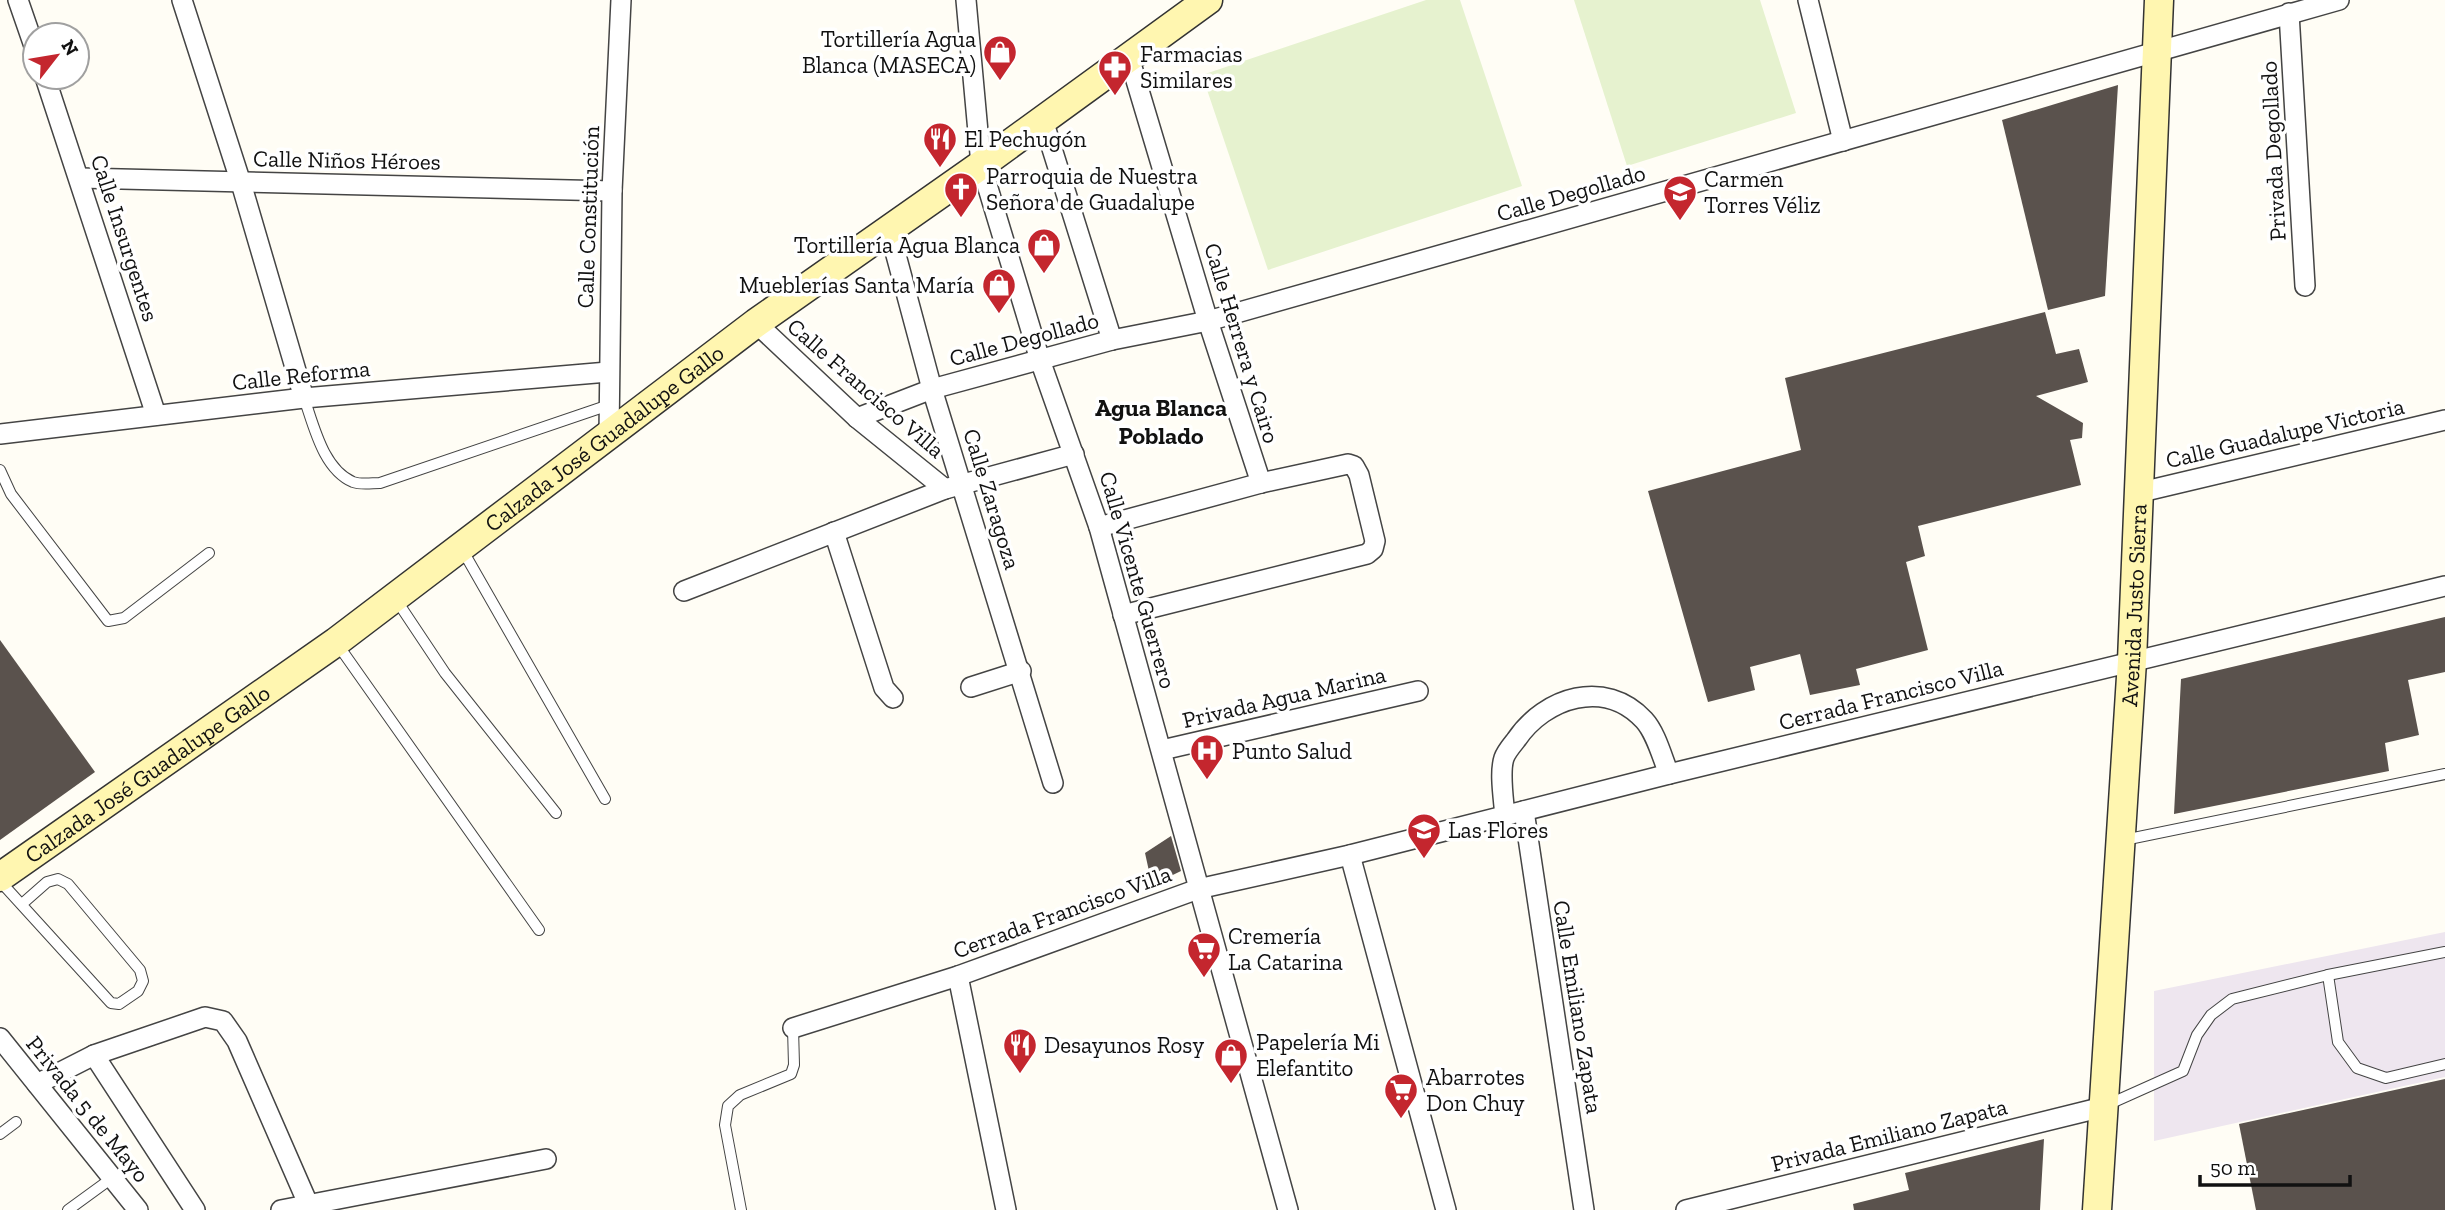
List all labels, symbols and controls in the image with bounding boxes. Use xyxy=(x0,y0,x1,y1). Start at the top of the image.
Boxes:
north arrow xyxy=(21,21,91,91)
place label: Tortillería Agua Blanca (MASECA) xyxy=(802,25,976,79)
shop icon: Tortillería Agua Blanca (MASECA) xyxy=(981,33,1019,82)
text: N xyxy=(57,35,84,60)
place label: Farmacias Similares xyxy=(1140,40,1243,94)
pharmacy icon: Farmacias Similares xyxy=(1096,48,1134,97)
street label: Privada Degollado xyxy=(2254,60,2292,242)
restaurant icon: El Pechugón xyxy=(921,120,959,169)
street label: Calle Constitución xyxy=(571,125,605,309)
place label: El Pechugón xyxy=(964,125,1086,153)
street label: Calle Niños Héroes xyxy=(253,144,441,176)
street label: Calle Insurgentes xyxy=(85,151,165,325)
street label: Calle Degollado xyxy=(1493,158,1649,228)
place label: Parroquia de Nuestra Señora de Guadalupe xyxy=(986,162,1198,216)
place label: Carmen Torres Véliz xyxy=(1704,165,1821,219)
church icon: Parroquia de Nuestra Señora de Guadalupe xyxy=(942,170,980,219)
school or university icon: Carmen Torres Véliz xyxy=(1661,173,1699,222)
shop icon: Tortillería Agua Blanca xyxy=(1025,226,1063,275)
place label: Tortillería Agua Blanca xyxy=(794,231,1020,259)
street label: Calle Herrera y Cairo xyxy=(1198,240,1286,446)
shop icon: Mueblerías Santa María xyxy=(980,266,1018,315)
place label: Mueblerías Santa María xyxy=(739,271,974,299)
street label: Calle Degollado xyxy=(946,306,1102,372)
street label: Calle Francisco Villa xyxy=(782,312,950,464)
street label: Calzada José Guadalupe Gallo xyxy=(479,338,729,538)
street label: Calle Reforma xyxy=(231,354,371,396)
street label: Calle Guadalupe Victoria xyxy=(2163,392,2407,474)
district label: Agua Blanca Poblado xyxy=(1095,393,1227,450)
street label: Calle Zaragoza xyxy=(957,425,1027,573)
street label: Calle Vicente Guerrero xyxy=(1094,468,1182,692)
street label: Avenida Justo Sierra xyxy=(2115,503,2152,707)
street label: Cerrada Francisco Villa xyxy=(1776,654,2006,736)
street label: Privada Agua Marina xyxy=(1179,660,1389,734)
street label: Calzada José Guadalupe Gallo xyxy=(20,678,275,869)
hospital icon: Punto Salud xyxy=(1188,732,1226,781)
place label: Punto Salud xyxy=(1232,737,1352,765)
school or university icon: Las Flores xyxy=(1405,811,1443,860)
place label: Las Flores xyxy=(1448,816,1548,844)
street label: Cerrada Francisco Villa xyxy=(949,859,1175,965)
street label: Calle Emiliano Zapata xyxy=(1547,898,1609,1116)
place label: Cremería La Catarina xyxy=(1228,922,1343,976)
supermarket icon: Cremería La Catarina xyxy=(1185,930,1223,979)
restaurant icon: Desayunos Rosy xyxy=(1001,1026,1039,1075)
place label: Papelería Mi Elefantito xyxy=(1256,1028,1380,1082)
street label: Privada 5 de Mayo xyxy=(20,1030,156,1188)
place label: Desayunos Rosy xyxy=(1044,1031,1204,1059)
shop icon: Papelería Mi Elefantito xyxy=(1212,1036,1250,1085)
place label: Abarrotes Don Chuy xyxy=(1426,1063,1525,1117)
supermarket icon: Abarrotes Don Chuy xyxy=(1382,1071,1420,1120)
street label: Privada Emiliano Zapata xyxy=(1768,1092,2010,1178)
scale bar xyxy=(2200,1144,2350,1188)
text: 50 m xyxy=(2210,1155,2256,1180)

